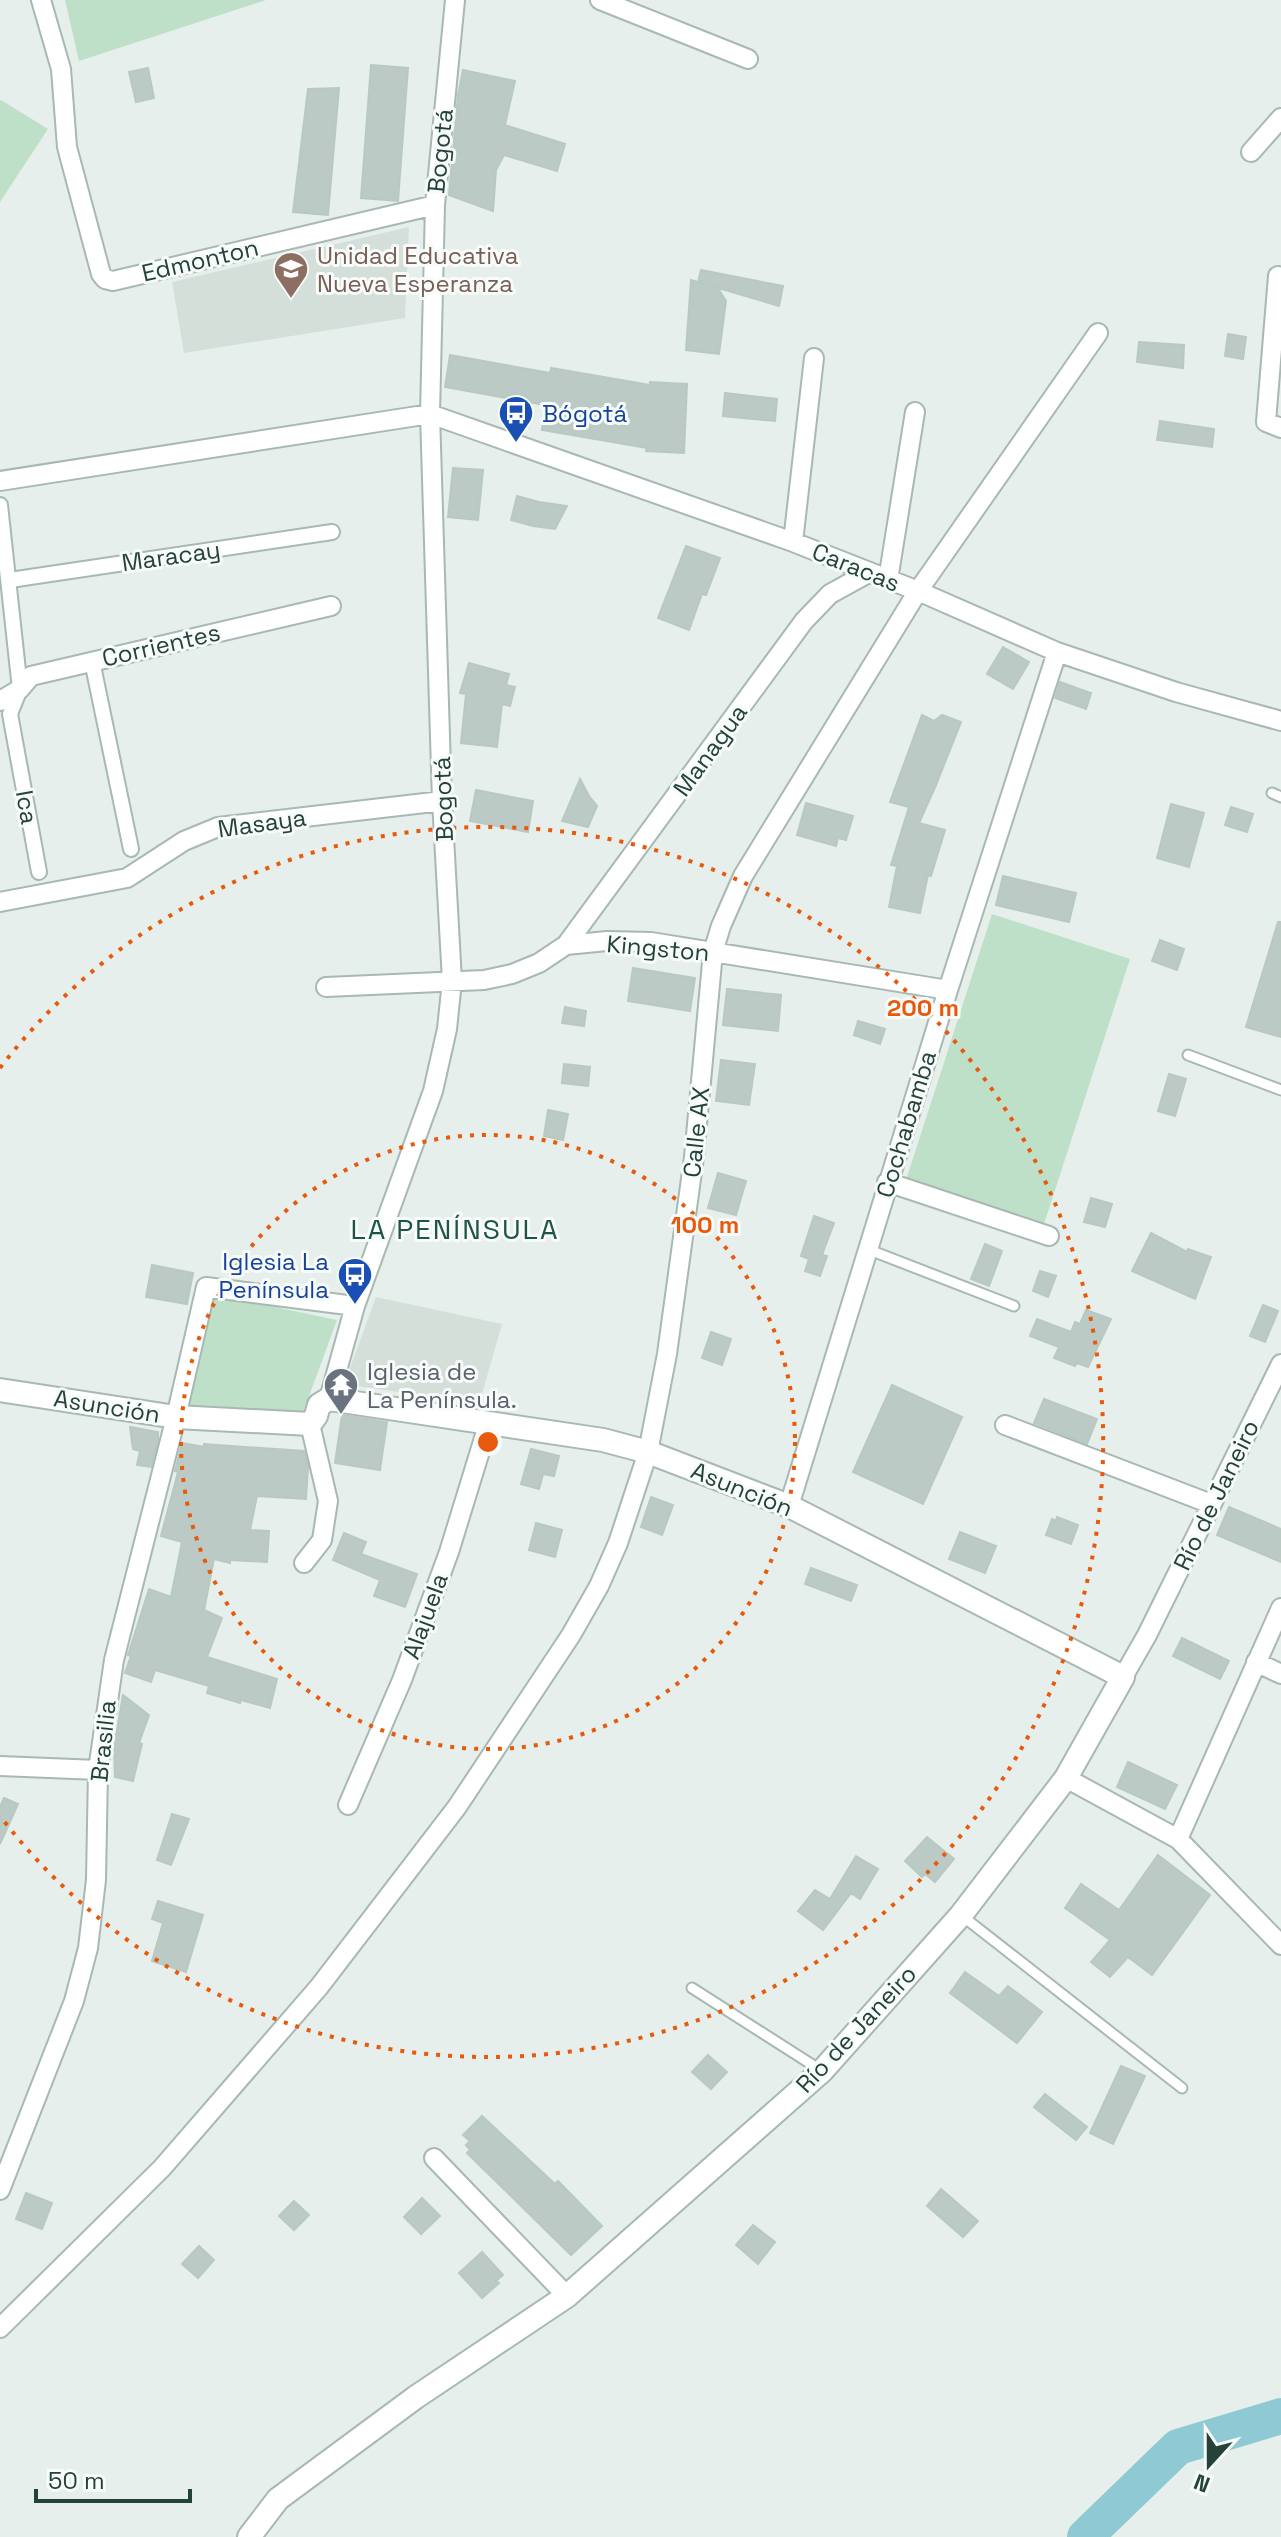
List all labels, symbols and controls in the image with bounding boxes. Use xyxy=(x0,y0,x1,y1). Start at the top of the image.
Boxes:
street label: Bogotá xyxy=(420,107,460,195)
street label: Edmonton xyxy=(139,232,261,288)
place label: Unidad Educativa Nueva Esperanza xyxy=(317,240,519,299)
school or university icon: Unidad Educativa Nueva Esperanza xyxy=(272,250,310,300)
bus stop icon: Bógotá xyxy=(497,394,535,444)
place label: Bógotá xyxy=(542,398,627,429)
street label: Maracay xyxy=(120,534,222,578)
street label: Caracas xyxy=(808,535,904,599)
street label: Corrientes xyxy=(99,616,223,674)
street label: Managua xyxy=(666,698,754,802)
street label: Bogotá xyxy=(426,756,460,842)
street label: Ica xyxy=(9,788,45,827)
street label: Masaya xyxy=(216,801,308,845)
street label: Kingston xyxy=(605,928,711,968)
text: 200 m xyxy=(887,992,959,1023)
street label: Cochabamba xyxy=(869,1046,943,1201)
street label: Calle AX xyxy=(676,1085,716,1179)
text: 100 m xyxy=(671,1209,739,1240)
district label: LA PENÍNSULA xyxy=(350,1211,560,1247)
place label: Iglesia La Península xyxy=(218,1246,329,1305)
bus stop icon: Iglesia La Península xyxy=(336,1256,374,1306)
place label: Iglesia de La Península. xyxy=(367,1356,517,1415)
temple icon: Iglesia de La Península. xyxy=(322,1366,360,1416)
street label: Asunción xyxy=(52,1382,162,1430)
street label: Río de Janeiro xyxy=(1166,1415,1266,1575)
centre of rings xyxy=(474,1428,502,1456)
street label: Asunción xyxy=(687,1455,797,1523)
street label: Alajuela xyxy=(395,1569,455,1663)
street label: Brasilia xyxy=(83,1698,123,1784)
street label: Río de Janeiro xyxy=(789,1959,923,2099)
north arrow xyxy=(1169,2425,1249,2505)
scale bar xyxy=(36,2453,190,2503)
text: 50 m xyxy=(48,2465,105,2496)
text: N xyxy=(1190,2468,1214,2499)

